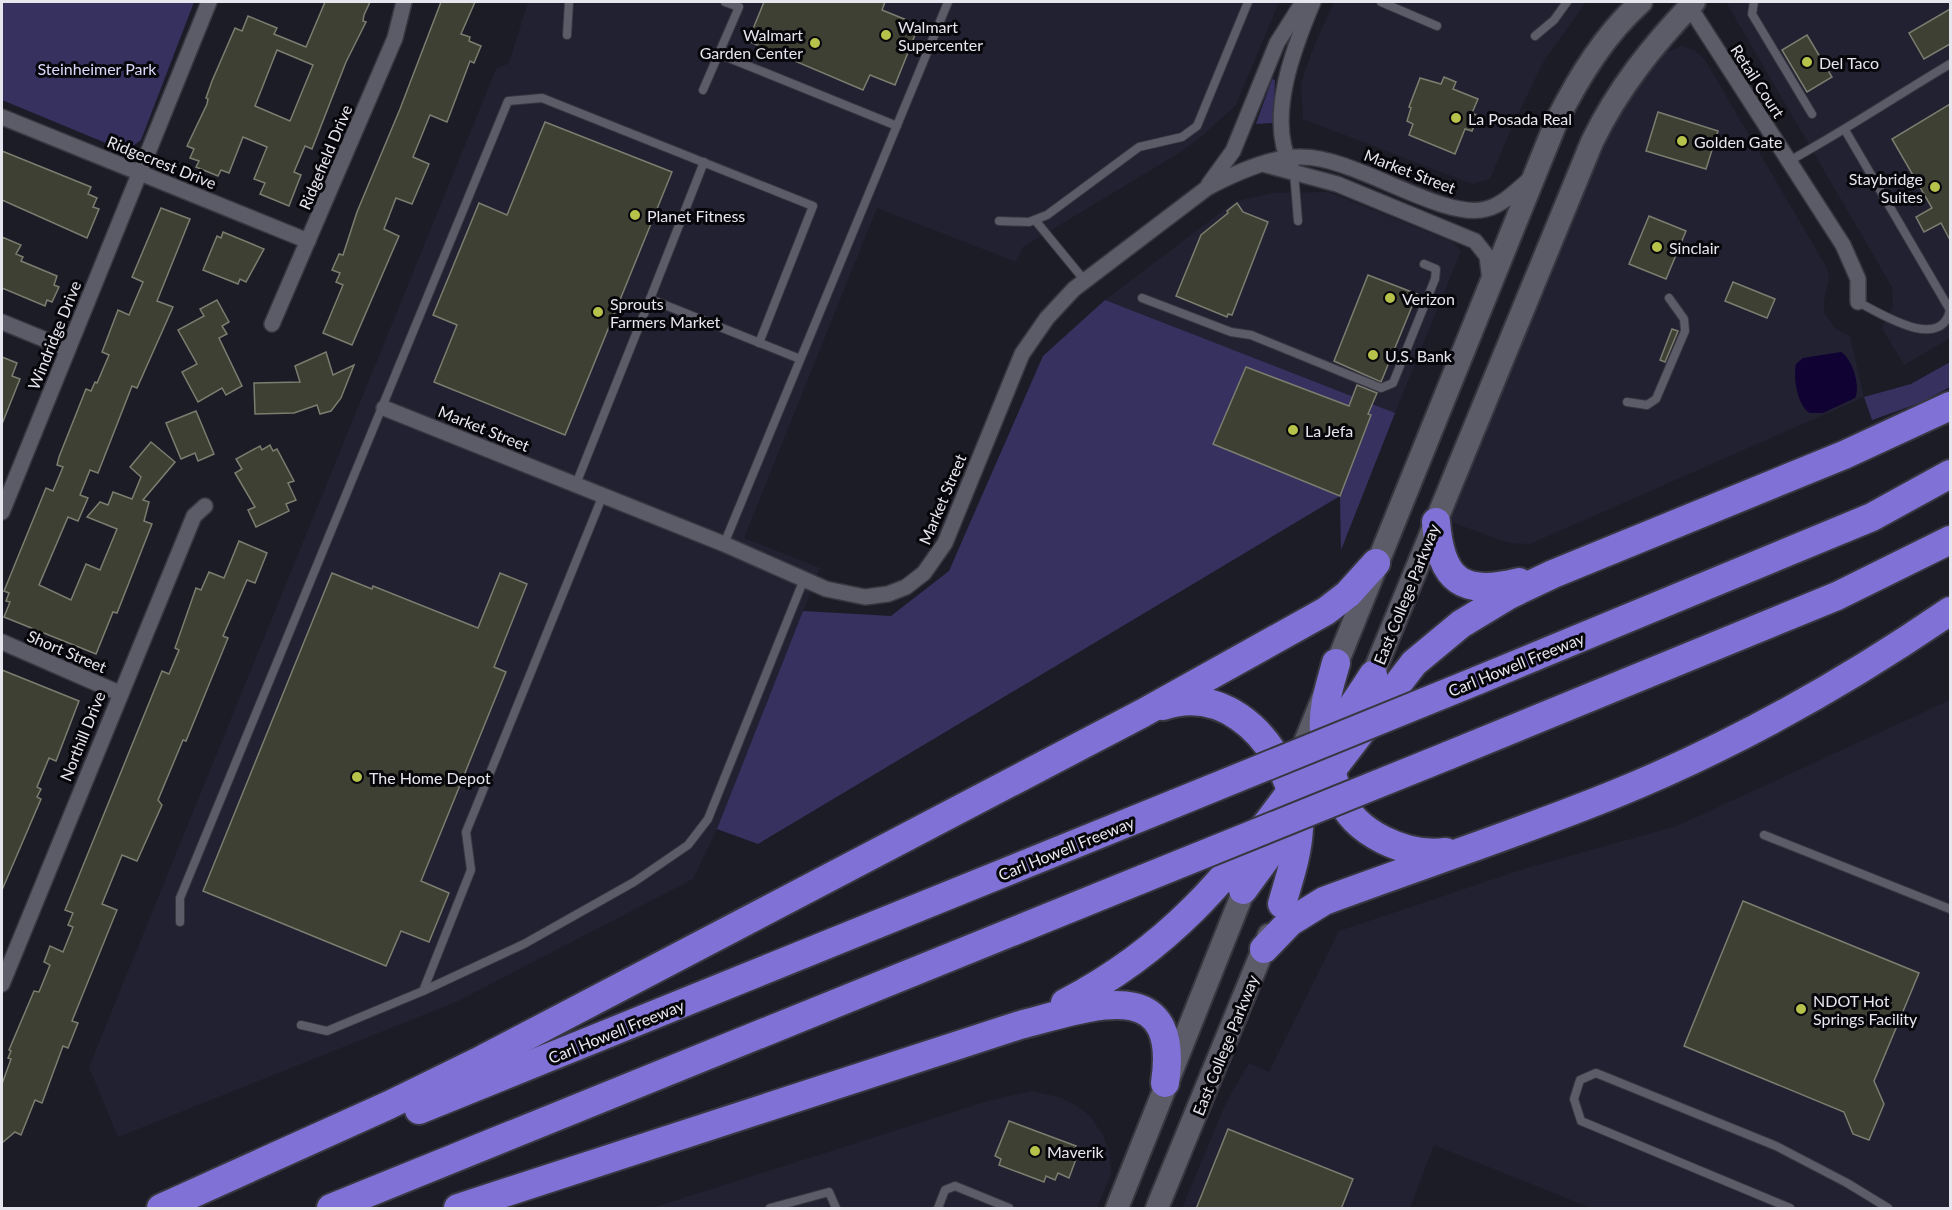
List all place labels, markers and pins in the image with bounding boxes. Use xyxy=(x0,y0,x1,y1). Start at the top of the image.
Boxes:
place label: Walmart Supercenter xyxy=(898,17,983,54)
place label: Walmart Garden Center xyxy=(700,25,803,62)
marker: Walmart Supercenter xyxy=(879,28,893,42)
marker: Walmart Garden Center xyxy=(808,36,822,50)
place label: Del Taco xyxy=(1819,53,1879,72)
marker: Del Taco xyxy=(1800,55,1814,69)
place label: La Posada Real xyxy=(1468,109,1572,128)
marker: La Posada Real xyxy=(1449,111,1463,125)
place label: Golden Gate xyxy=(1694,132,1783,151)
marker: Golden Gate xyxy=(1675,134,1689,148)
place label: Staybridge Suites xyxy=(1849,169,1923,206)
marker: Staybridge Suites xyxy=(1928,180,1942,194)
place label: Planet Fitness xyxy=(647,206,745,225)
marker: Planet Fitness xyxy=(628,208,642,222)
place label: Sinclair xyxy=(1669,238,1720,257)
marker: Sinclair xyxy=(1650,240,1664,254)
place label: Verizon xyxy=(1402,289,1455,308)
marker: Verizon xyxy=(1383,291,1397,305)
place label: Sprouts Farmers Market xyxy=(610,294,721,331)
marker: Sprouts Farmers Market xyxy=(591,305,605,319)
place label: U.S. Bank xyxy=(1385,346,1453,365)
marker: U.S. Bank xyxy=(1366,348,1380,362)
place label: La Jefa xyxy=(1305,421,1353,440)
marker: La Jefa xyxy=(1286,423,1300,437)
place label: The Home Depot xyxy=(369,768,491,787)
marker: The Home Depot xyxy=(350,770,364,784)
place label: NDOT Hot Springs Facility xyxy=(1813,991,1918,1028)
marker: NDOT Hot Springs Facility xyxy=(1794,1002,1808,1016)
place label: Maverik xyxy=(1047,1142,1105,1161)
marker: Maverik xyxy=(1028,1144,1042,1158)

